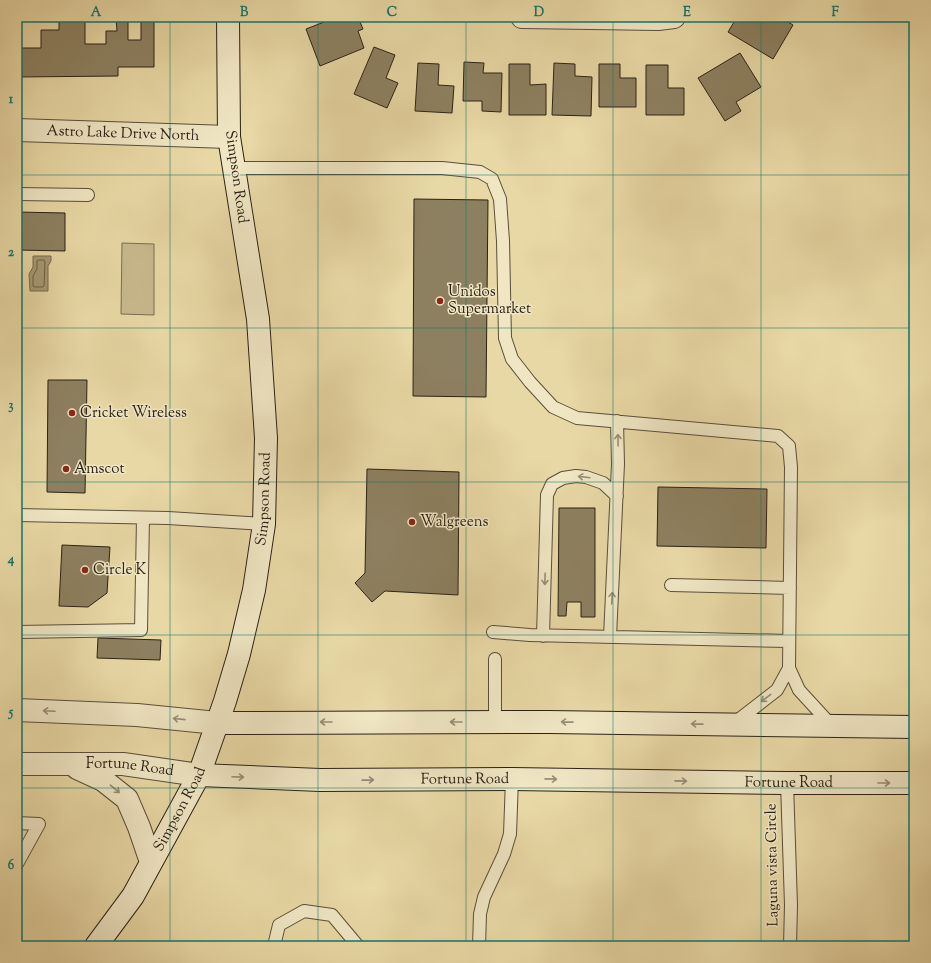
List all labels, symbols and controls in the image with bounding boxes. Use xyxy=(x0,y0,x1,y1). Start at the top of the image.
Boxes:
text: A xyxy=(91,4,102,22)
text: B xyxy=(240,4,249,22)
text: C xyxy=(387,4,397,22)
text: D xyxy=(534,4,544,22)
text: E xyxy=(683,4,691,22)
text: F xyxy=(831,4,839,22)
text: 1 xyxy=(9,91,14,109)
street label: Astro Lake Drive North xyxy=(46,120,200,147)
street label: Simpson Road xyxy=(219,129,253,225)
text: 2 xyxy=(8,244,15,262)
place label: Unidos Supermarket xyxy=(448,282,531,320)
marker: Unidos Supermarket xyxy=(435,296,445,306)
text: 3 xyxy=(8,397,14,415)
place label: Cricket Wireless xyxy=(80,403,187,424)
marker: Cricket Wireless xyxy=(67,408,77,418)
one-way arrow xyxy=(614,434,621,447)
street label: Simpson Road xyxy=(250,451,276,547)
place label: Amscot xyxy=(74,459,125,480)
marker: Amscot xyxy=(61,464,71,474)
one-way arrow xyxy=(578,473,591,481)
place label: Walgreens xyxy=(420,512,489,533)
marker: Walgreens xyxy=(407,517,417,527)
text: 4 xyxy=(7,551,15,569)
place label: Circle K xyxy=(93,560,147,581)
marker: Circle K xyxy=(80,565,90,575)
one-way arrow xyxy=(541,572,548,585)
one-way arrow xyxy=(608,592,615,605)
one-way arrow xyxy=(761,694,772,703)
text: 5 xyxy=(8,704,14,722)
one-way arrow xyxy=(43,707,56,715)
one-way arrow xyxy=(173,716,186,723)
one-way arrow xyxy=(320,718,333,726)
one-way arrow xyxy=(450,718,463,726)
one-way arrow xyxy=(561,718,574,726)
one-way arrow xyxy=(691,720,704,728)
street label: Fortune Road xyxy=(86,753,176,782)
street label: Simpson Road xyxy=(149,764,212,855)
street label: Fortune Road xyxy=(421,769,510,790)
street label: Fortune Road xyxy=(745,772,834,794)
one-way arrow xyxy=(231,773,244,781)
one-way arrow xyxy=(544,775,557,783)
one-way arrow xyxy=(361,776,374,784)
one-way arrow xyxy=(674,777,687,785)
one-way arrow xyxy=(877,779,890,787)
one-way arrow xyxy=(109,784,120,793)
street label: Laguna vista Circle xyxy=(761,803,785,927)
text: 6 xyxy=(8,857,15,875)

